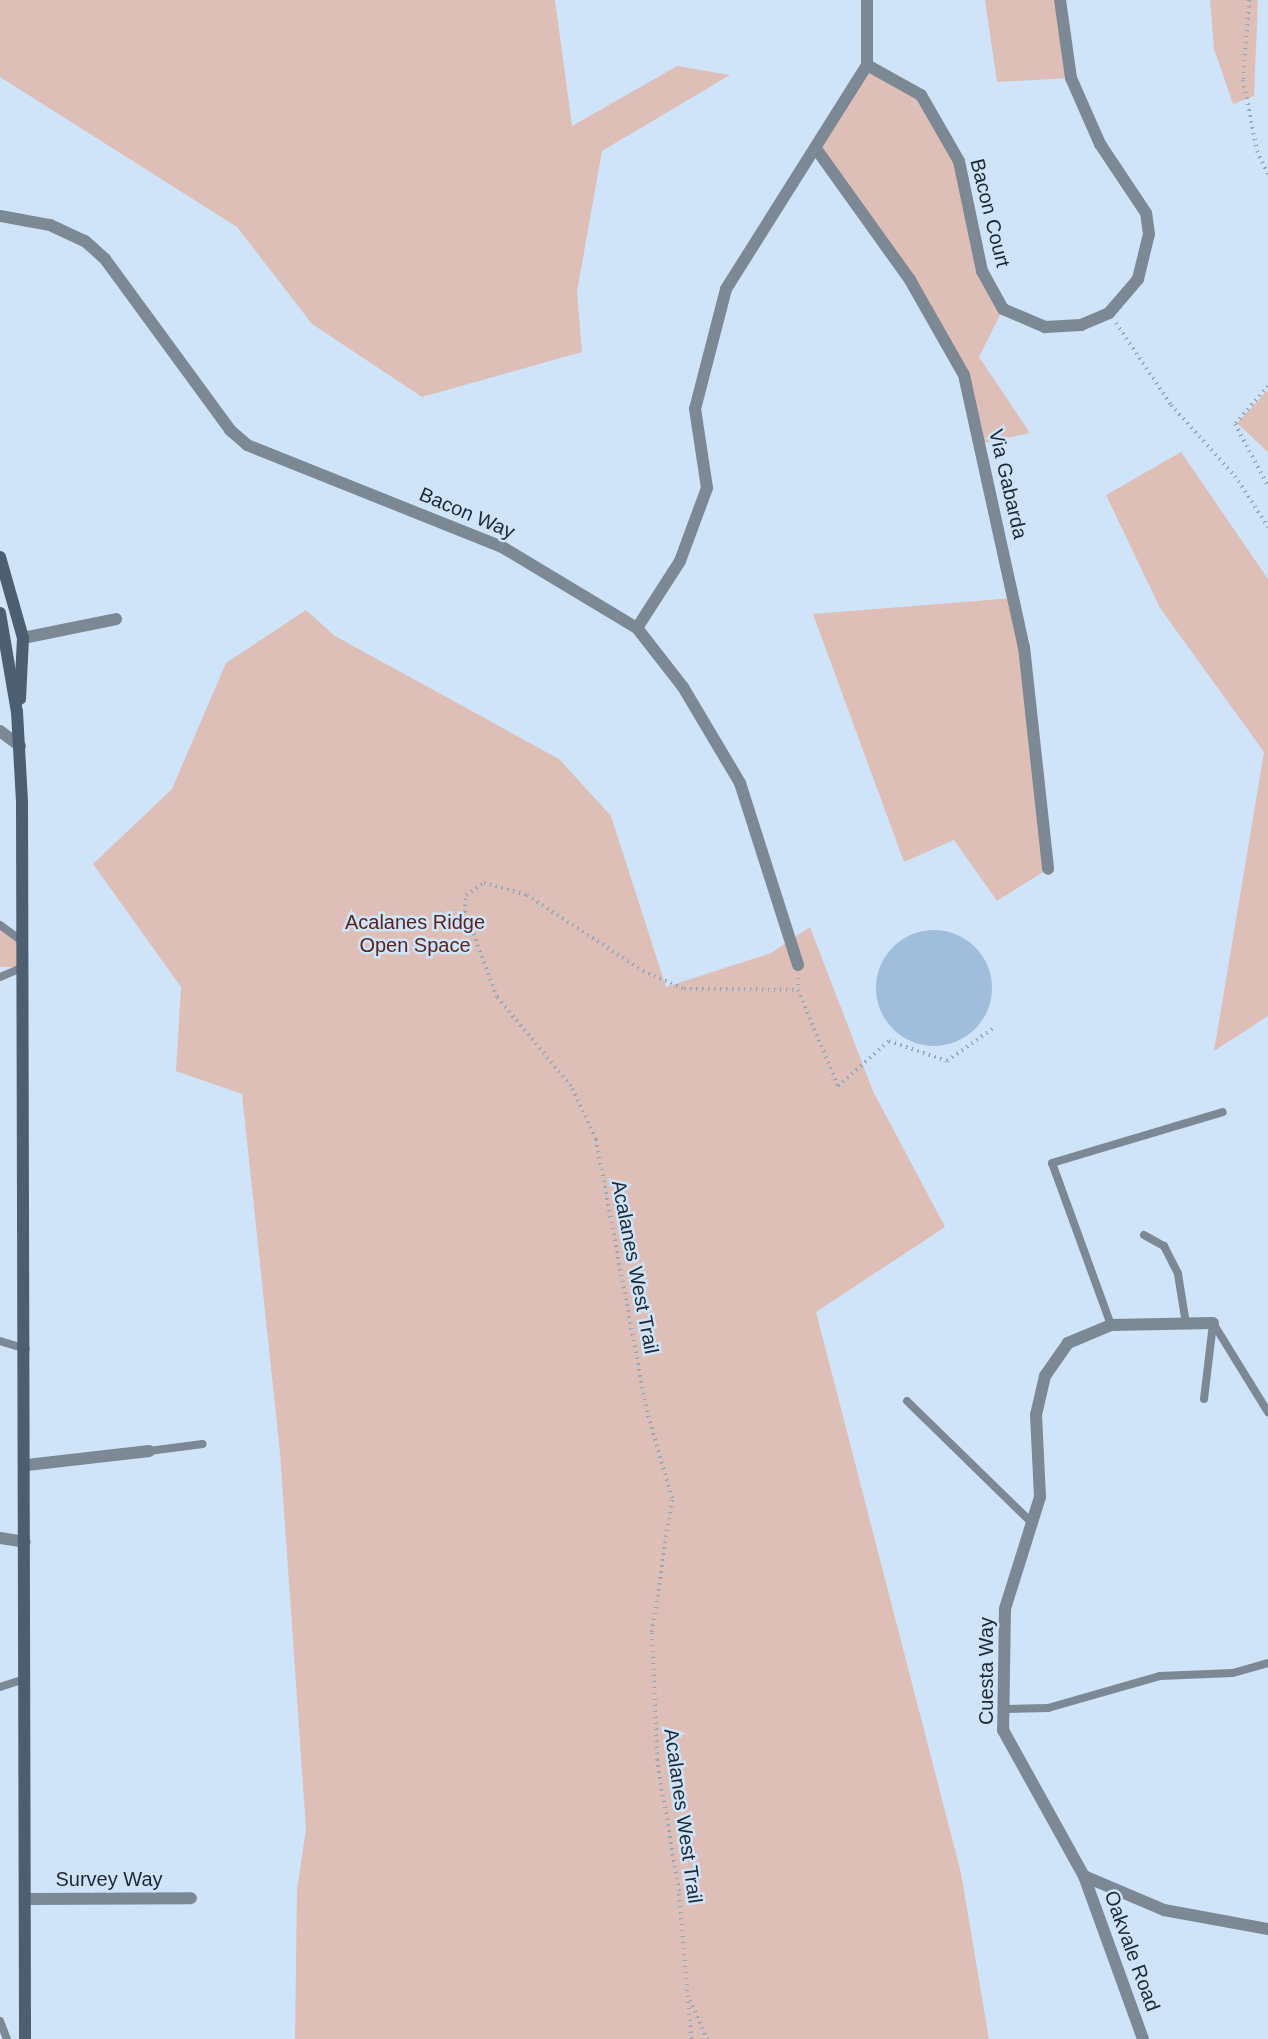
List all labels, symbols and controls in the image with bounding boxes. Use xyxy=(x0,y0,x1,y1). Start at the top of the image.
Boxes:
street label: Bacon Court xyxy=(965,156,1015,270)
street label: Via Gabarda xyxy=(984,427,1032,541)
street label: Bacon Way xyxy=(416,482,518,544)
park label: Acalanes Ridge Open Space xyxy=(345,910,485,957)
street label: Acalanes West Trail xyxy=(606,1178,664,1356)
street label: Cuesta Way xyxy=(974,1617,998,1725)
street label: Acalanes West Trail xyxy=(659,1727,707,1905)
street label: Survey Way xyxy=(55,1867,163,1891)
street label: Oakvale Road xyxy=(1099,1887,1165,2015)

